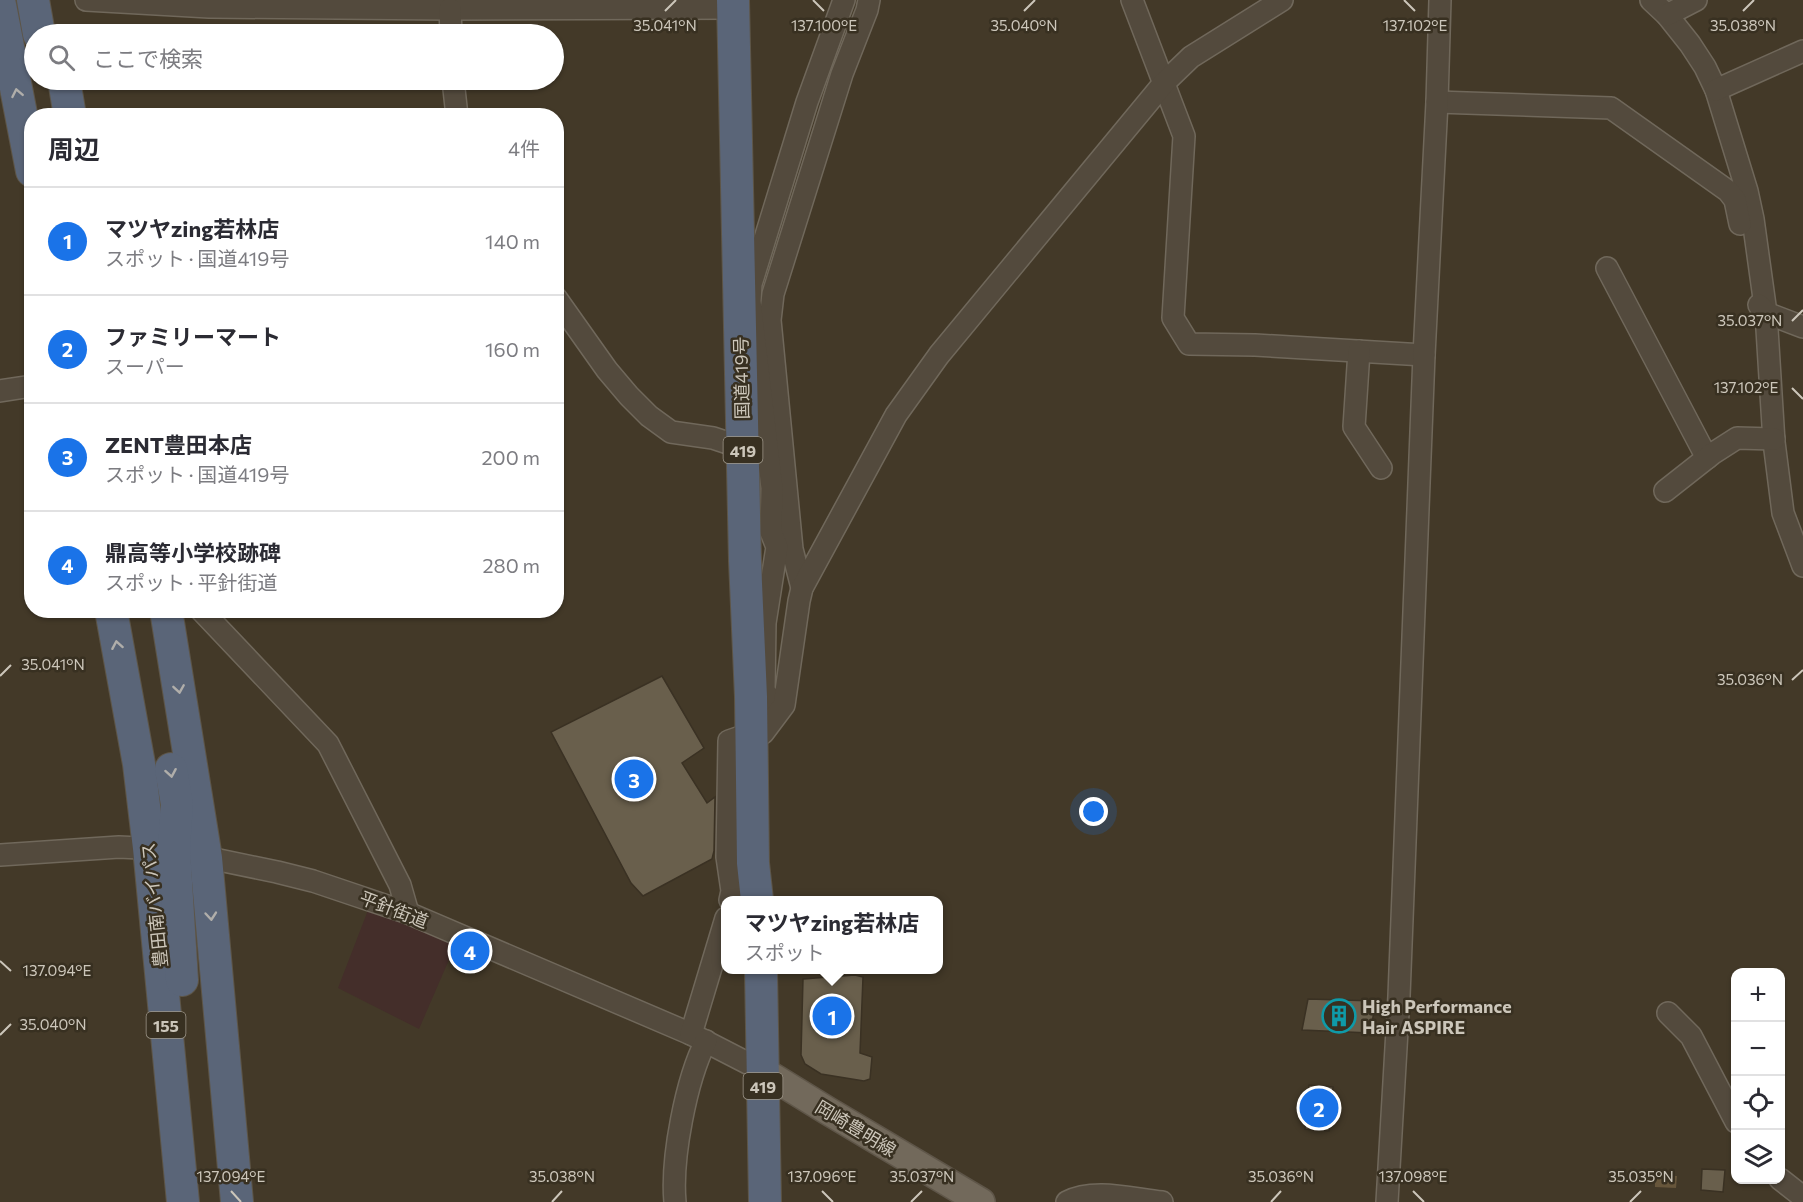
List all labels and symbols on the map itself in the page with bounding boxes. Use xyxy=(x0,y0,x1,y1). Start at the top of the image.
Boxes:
text: 35.041°N xyxy=(633,16,697,34)
text: 137.100°E xyxy=(791,16,857,34)
text: 35.040°N xyxy=(990,16,1058,34)
text: 137.102°E xyxy=(1383,16,1447,34)
text: 35.038°N xyxy=(1710,16,1776,34)
one-way arrow xyxy=(11,89,24,99)
text: 35.037°N xyxy=(1718,311,1782,329)
street label: 国道419号 xyxy=(729,336,753,420)
text: 137.102°E xyxy=(1714,378,1778,396)
road number: 419 xyxy=(724,437,762,463)
one-way arrow xyxy=(111,640,124,650)
text: 35.041°N xyxy=(21,655,85,673)
text: 35.036°N xyxy=(1717,670,1783,688)
one-way arrow xyxy=(172,684,184,694)
pin: 3 xyxy=(614,756,654,802)
one-way arrow xyxy=(164,767,177,777)
your location xyxy=(1079,797,1108,826)
street label: 豊田南バイパス xyxy=(136,841,172,969)
street label: 平針街道 xyxy=(356,886,432,932)
one-way arrow xyxy=(204,912,217,921)
pin: 4 xyxy=(450,928,490,974)
text: 137.094°E xyxy=(23,961,92,979)
pin: 1 xyxy=(812,994,852,1038)
place label: High Performance Hair ASPIRE xyxy=(1362,995,1512,1038)
building icon: High Performance Hair ASPIRE xyxy=(1321,998,1357,1034)
road number: 155 xyxy=(146,1012,186,1038)
text: 35.040°N xyxy=(19,1015,87,1033)
road number: 419 xyxy=(744,1073,783,1099)
pin: 2 xyxy=(1300,1086,1338,1130)
street label: 岡崎豊明線 xyxy=(812,1095,900,1161)
text: 137.094°E xyxy=(197,1167,266,1185)
text: 35.038°N xyxy=(529,1167,595,1185)
text: 137.096°E xyxy=(787,1167,857,1185)
text: 35.037°N xyxy=(890,1167,954,1185)
text: 35.036°N xyxy=(1248,1167,1314,1185)
text: 137.098°E xyxy=(1378,1167,1448,1185)
text: 35.035°N xyxy=(1608,1167,1674,1185)

